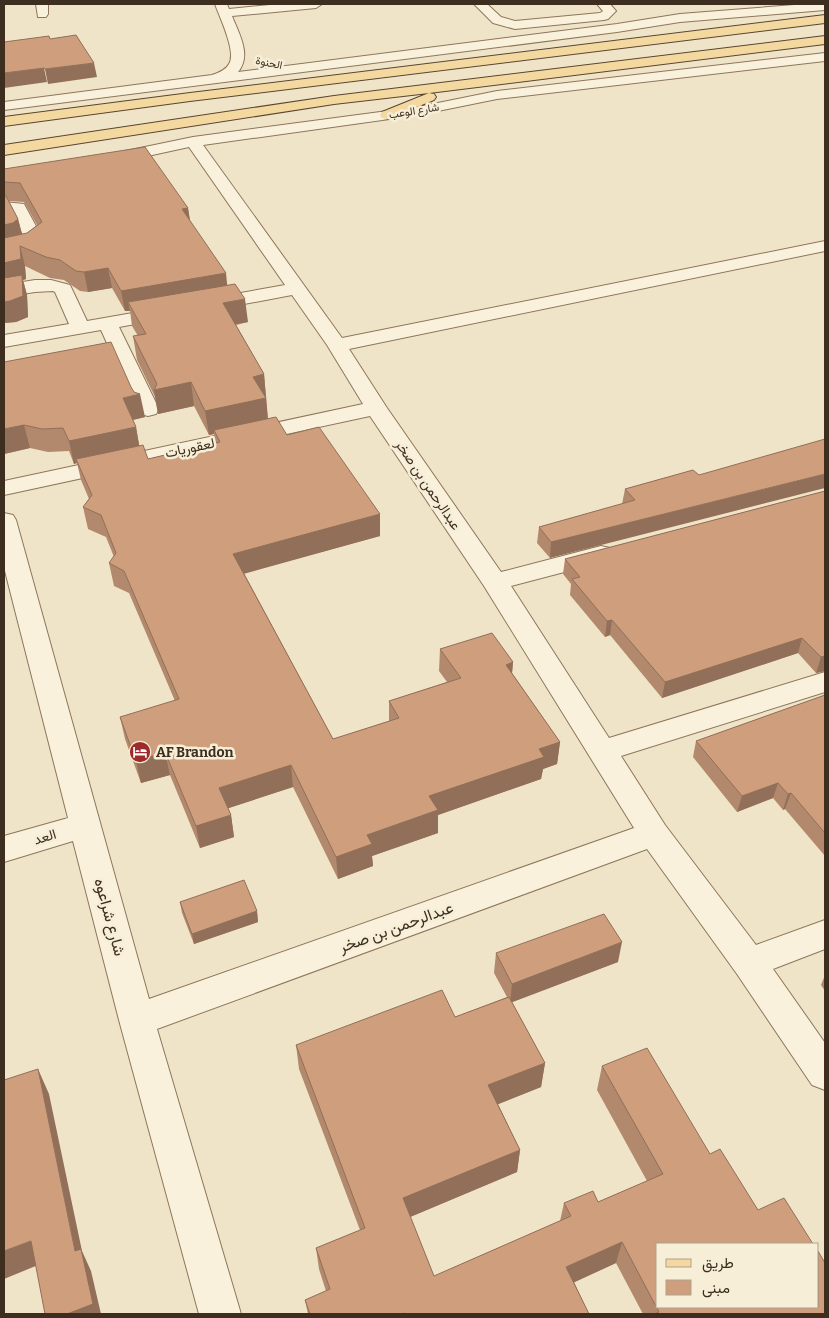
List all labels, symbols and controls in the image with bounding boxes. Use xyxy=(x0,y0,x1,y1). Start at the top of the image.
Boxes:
street label: الحنوة xyxy=(255,54,283,72)
street label: شارع الوعب xyxy=(388,101,441,122)
street label: لعقوريات xyxy=(164,434,216,462)
street label: عبدالرحمن بن صخر xyxy=(391,436,464,533)
hotel icon: AF Brandon xyxy=(128,740,152,764)
place label: AF Brandon xyxy=(156,744,234,761)
street label: العد xyxy=(32,826,58,848)
street label: شارع شراعوه xyxy=(89,876,129,958)
street label: عبدالرحمن بن صخر xyxy=(335,898,456,958)
legend xyxy=(656,1243,819,1308)
text: طريق xyxy=(702,1254,734,1273)
text: مبنى xyxy=(702,1279,730,1298)

